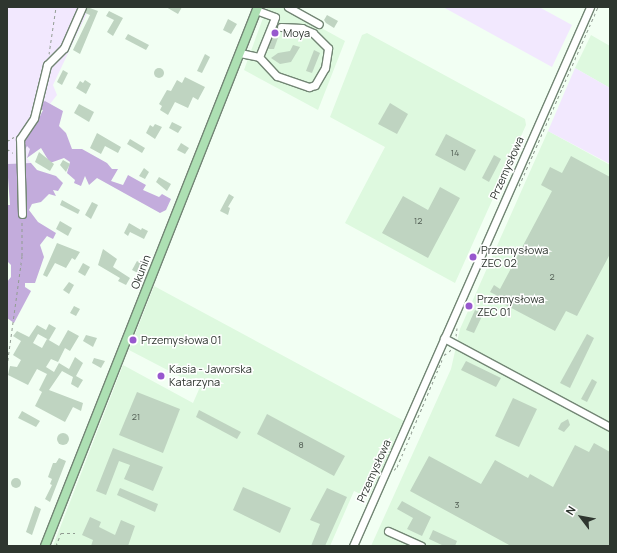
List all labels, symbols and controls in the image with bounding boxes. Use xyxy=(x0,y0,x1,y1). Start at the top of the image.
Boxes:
place label: Moya xyxy=(283,26,310,40)
marker: Moya xyxy=(270,28,280,38)
street label: Przemysłowa xyxy=(487,135,527,201)
house number: 14 xyxy=(451,148,459,158)
house number: 12 xyxy=(414,216,422,226)
place label: Przemysłowa ZEC 02 xyxy=(481,244,548,270)
marker: Przemysłowa ZEC 02 xyxy=(468,252,478,262)
street label: Okunin xyxy=(128,253,154,291)
house number: 2 xyxy=(549,272,555,282)
place label: Przemysłowa ZEC 01 xyxy=(477,293,544,319)
marker: Przemysłowa ZEC 01 xyxy=(464,301,474,311)
place label: Przemysłowa 01 xyxy=(141,333,222,347)
marker: Przemysłowa 01 xyxy=(128,335,138,345)
place label: Kasia - Jaworska Katarzyna xyxy=(169,363,252,389)
marker: Kasia - Jaworska Katarzyna xyxy=(156,371,166,381)
house number: 21 xyxy=(132,412,140,422)
street label: Przemysłowa xyxy=(354,438,394,504)
house number: 8 xyxy=(298,440,304,450)
north arrow xyxy=(561,497,601,537)
house number: 3 xyxy=(455,500,459,510)
text: N xyxy=(562,503,579,518)

